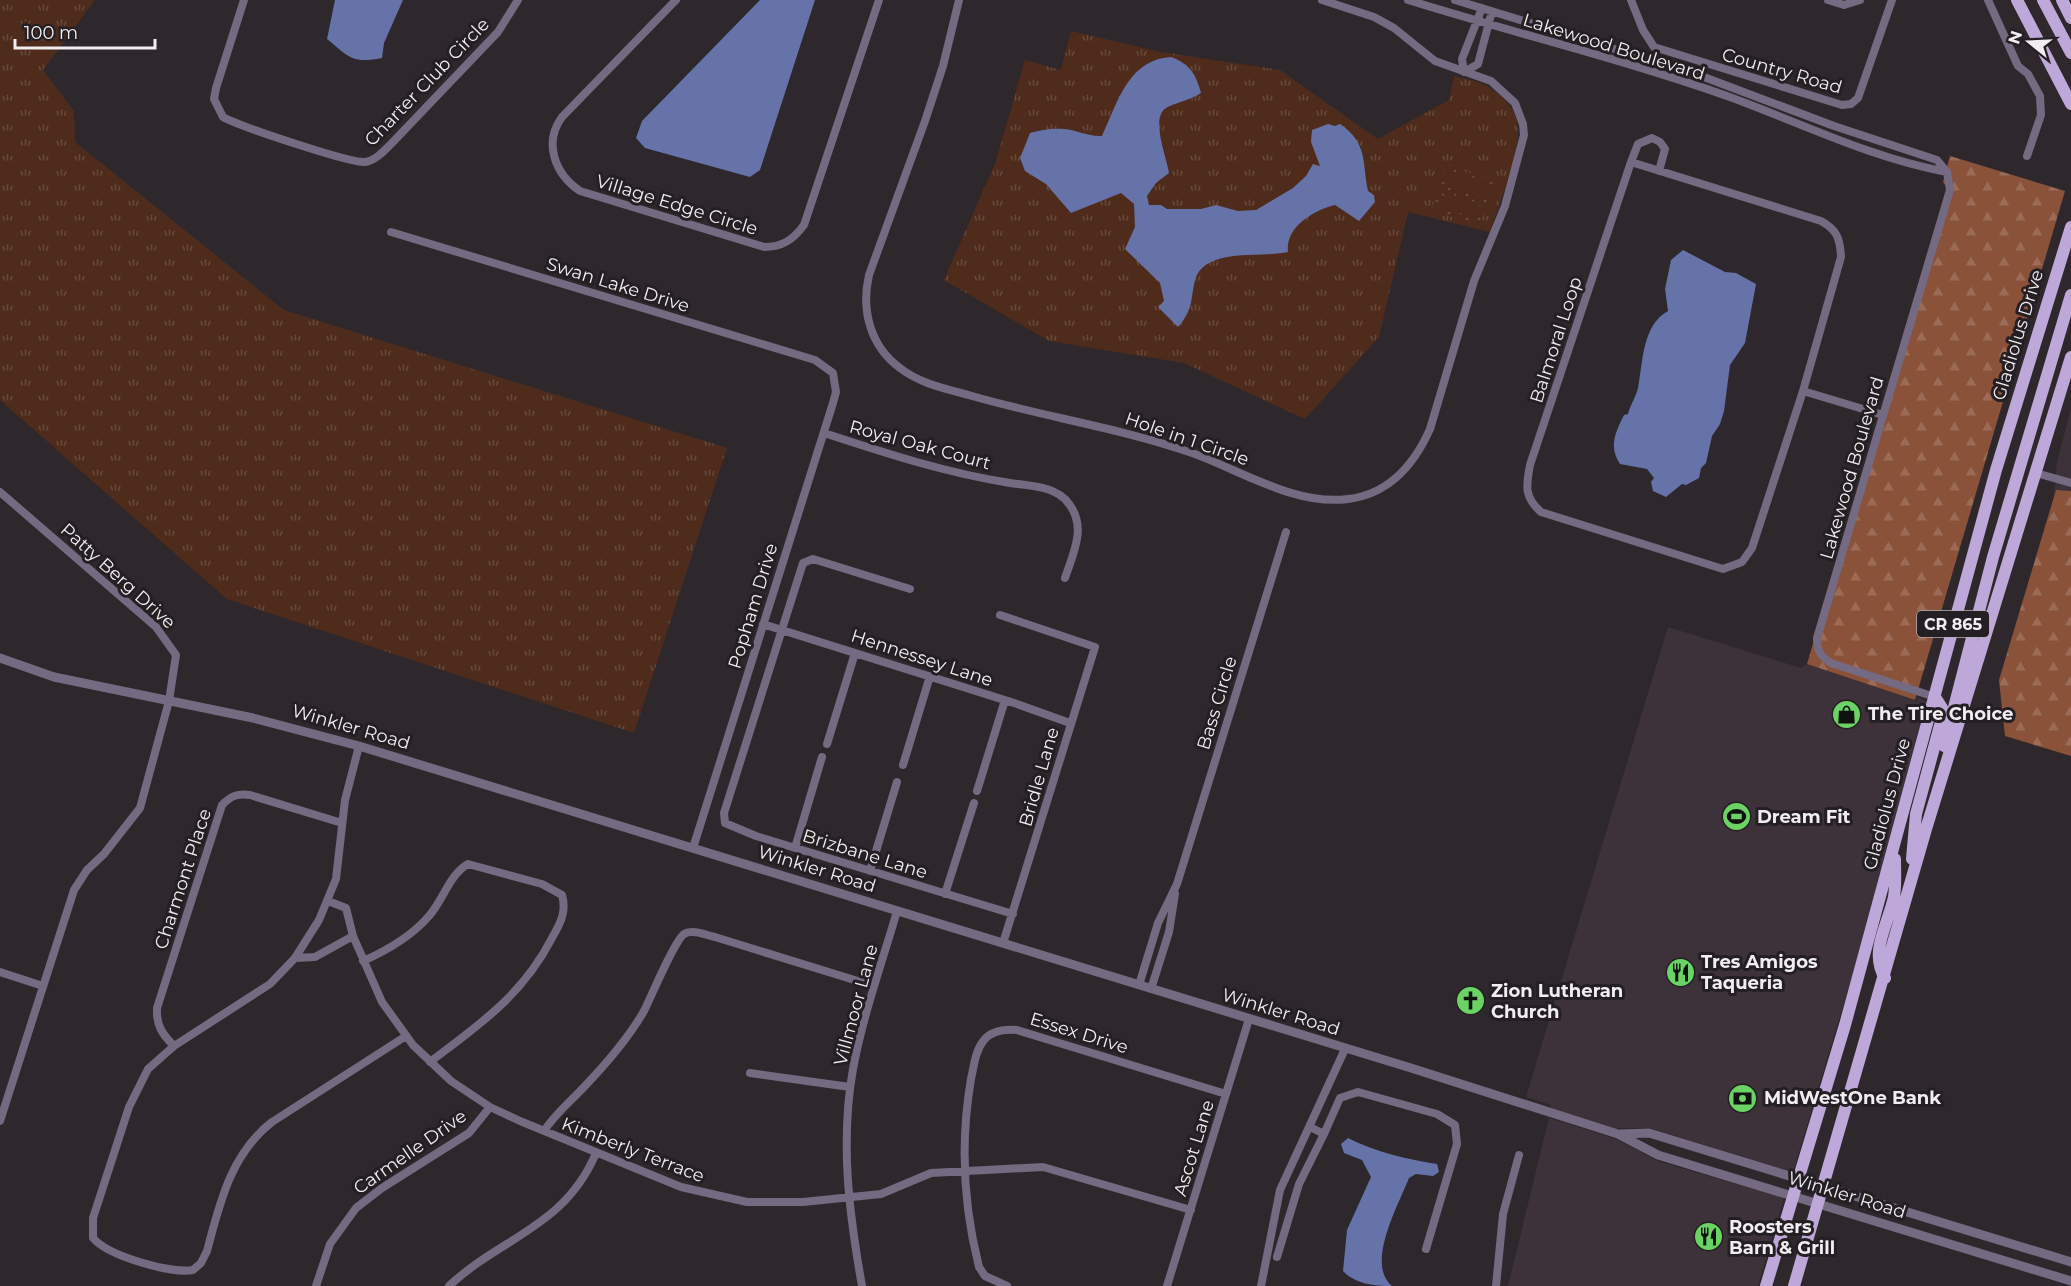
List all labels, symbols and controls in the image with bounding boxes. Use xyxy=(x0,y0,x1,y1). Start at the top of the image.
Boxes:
street label: Lakewood Boulevard xyxy=(1520,9,1708,85)
scale bar xyxy=(15,12,154,50)
north arrow xyxy=(1999,12,2059,72)
street label: Charter Club Circle xyxy=(360,13,494,151)
text: 100 m xyxy=(24,22,78,44)
text: N xyxy=(2004,28,2026,47)
street label: Country Road xyxy=(1719,43,1845,99)
street label: Village Edge Circle xyxy=(594,170,760,240)
street label: Swan Lake Drive xyxy=(544,253,692,317)
street label: Gladiolus Drive xyxy=(1988,267,2048,403)
street label: Balmoral Loop xyxy=(1525,274,1587,406)
street label: Lakewood Boulevard xyxy=(1815,374,1889,562)
street label: Hole in 1 Circle xyxy=(1122,408,1252,471)
street label: Royal Oak Court xyxy=(847,416,993,474)
street label: Patty Berg Drive xyxy=(56,519,180,633)
street label: Popham Drive xyxy=(723,541,783,671)
road number: CR 865 xyxy=(1917,611,1989,637)
street label: Hennessey Lane xyxy=(848,625,996,691)
street label: Bass Circle xyxy=(1192,653,1242,752)
shop icon: The Tire Choice xyxy=(1831,698,1863,730)
street label: Winkler Road xyxy=(289,700,413,754)
place label: The Tire Choice xyxy=(1868,703,2013,725)
street label: Bridle Lane xyxy=(1014,725,1064,829)
street label: Gladiolus Drive xyxy=(1859,736,1915,872)
sports icon: Dream Fit xyxy=(1720,801,1752,833)
street label: Charmont Place xyxy=(150,806,216,952)
place label: Dream Fit xyxy=(1757,806,1851,828)
street label: Brizbane Lane xyxy=(800,825,930,883)
street label: Winkler Road xyxy=(755,841,879,897)
street label: Villmoor Lane xyxy=(829,942,883,1068)
place label: Tres Amigos Taqueria xyxy=(1701,951,1818,994)
restaurant icon: Tres Amigos Taqueria xyxy=(1664,956,1696,988)
place label: Zion Lutheran Church xyxy=(1491,980,1623,1023)
street label: Winkler Road xyxy=(1219,984,1343,1040)
church icon: Zion Lutheran Church xyxy=(1454,985,1486,1017)
street label: Essex Drive xyxy=(1027,1008,1131,1058)
bank icon: MidWestOne Bank xyxy=(1727,1082,1759,1114)
place label: MidWestOne Bank xyxy=(1764,1087,1941,1109)
street label: Ascot Lane xyxy=(1169,1097,1219,1199)
street label: Carmelle Drive xyxy=(349,1105,471,1199)
street label: Kimberly Terrace xyxy=(558,1113,708,1187)
street label: Winkler Road xyxy=(1785,1167,1909,1223)
place label: Roosters Barn & Grill xyxy=(1729,1216,1835,1259)
restaurant icon: Roosters Barn & Grill xyxy=(1692,1221,1724,1253)

